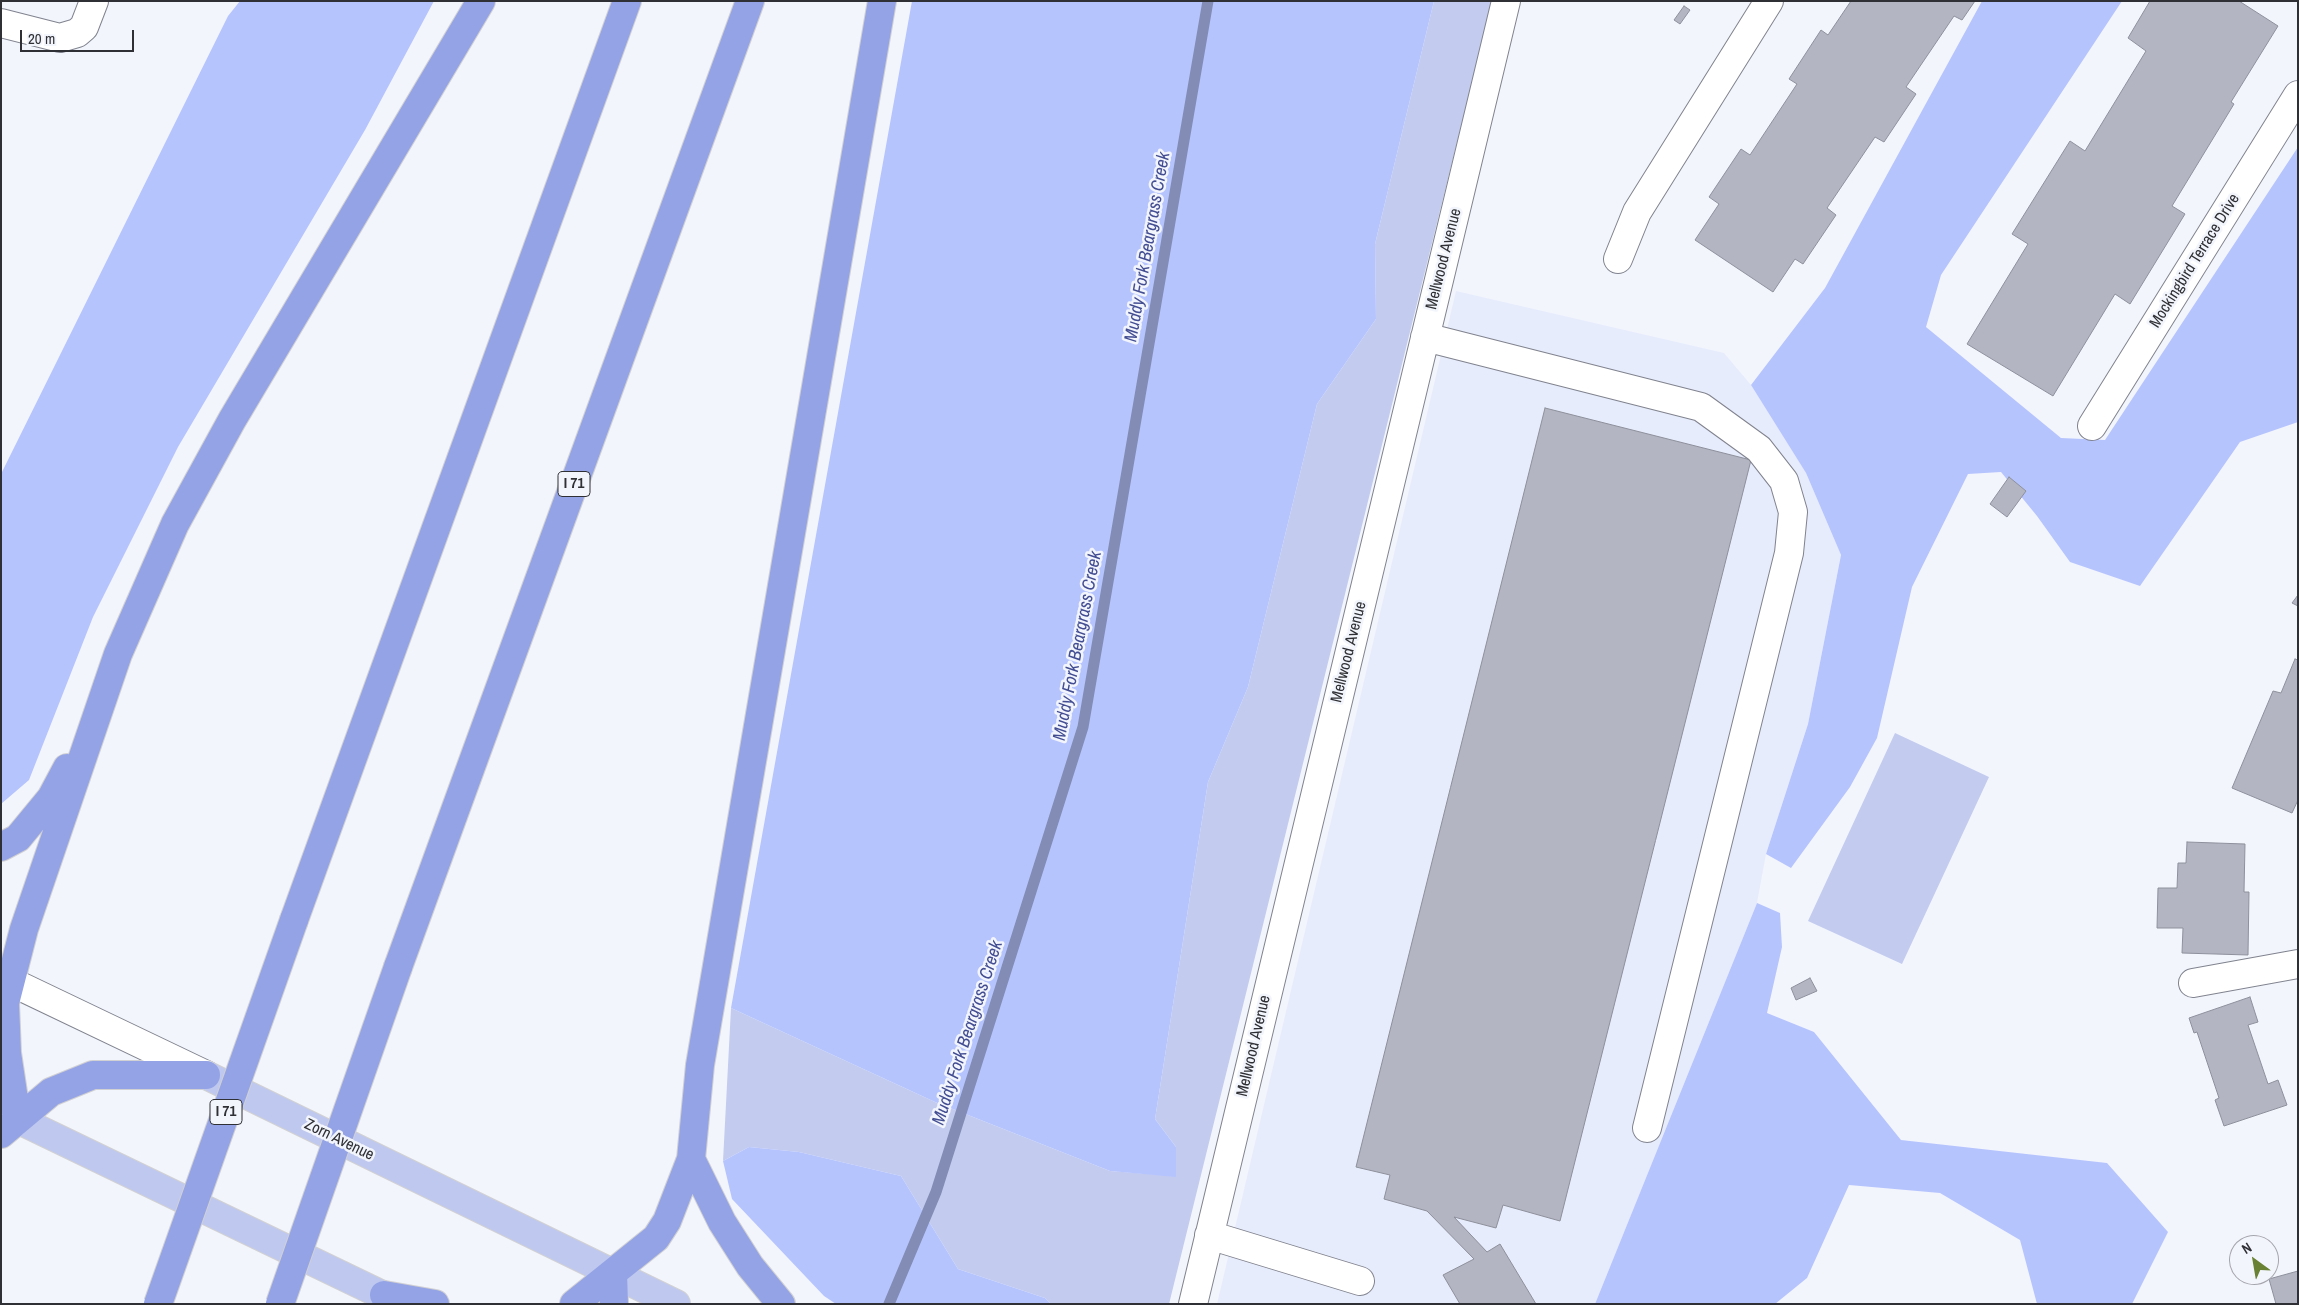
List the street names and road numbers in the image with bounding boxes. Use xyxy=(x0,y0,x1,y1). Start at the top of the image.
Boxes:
street label: Mockingbird Terrace Drive xyxy=(2146,190,2244,332)
street label: Mellwood Avenue xyxy=(1422,207,1466,311)
road number: I 71 xyxy=(558,472,590,496)
street label: Mellwood Avenue xyxy=(1327,600,1371,704)
street label: Mellwood Avenue xyxy=(1233,994,1275,1098)
road number: I 71 xyxy=(210,1100,242,1124)
street label: Zorn Avenue xyxy=(301,1115,377,1165)

